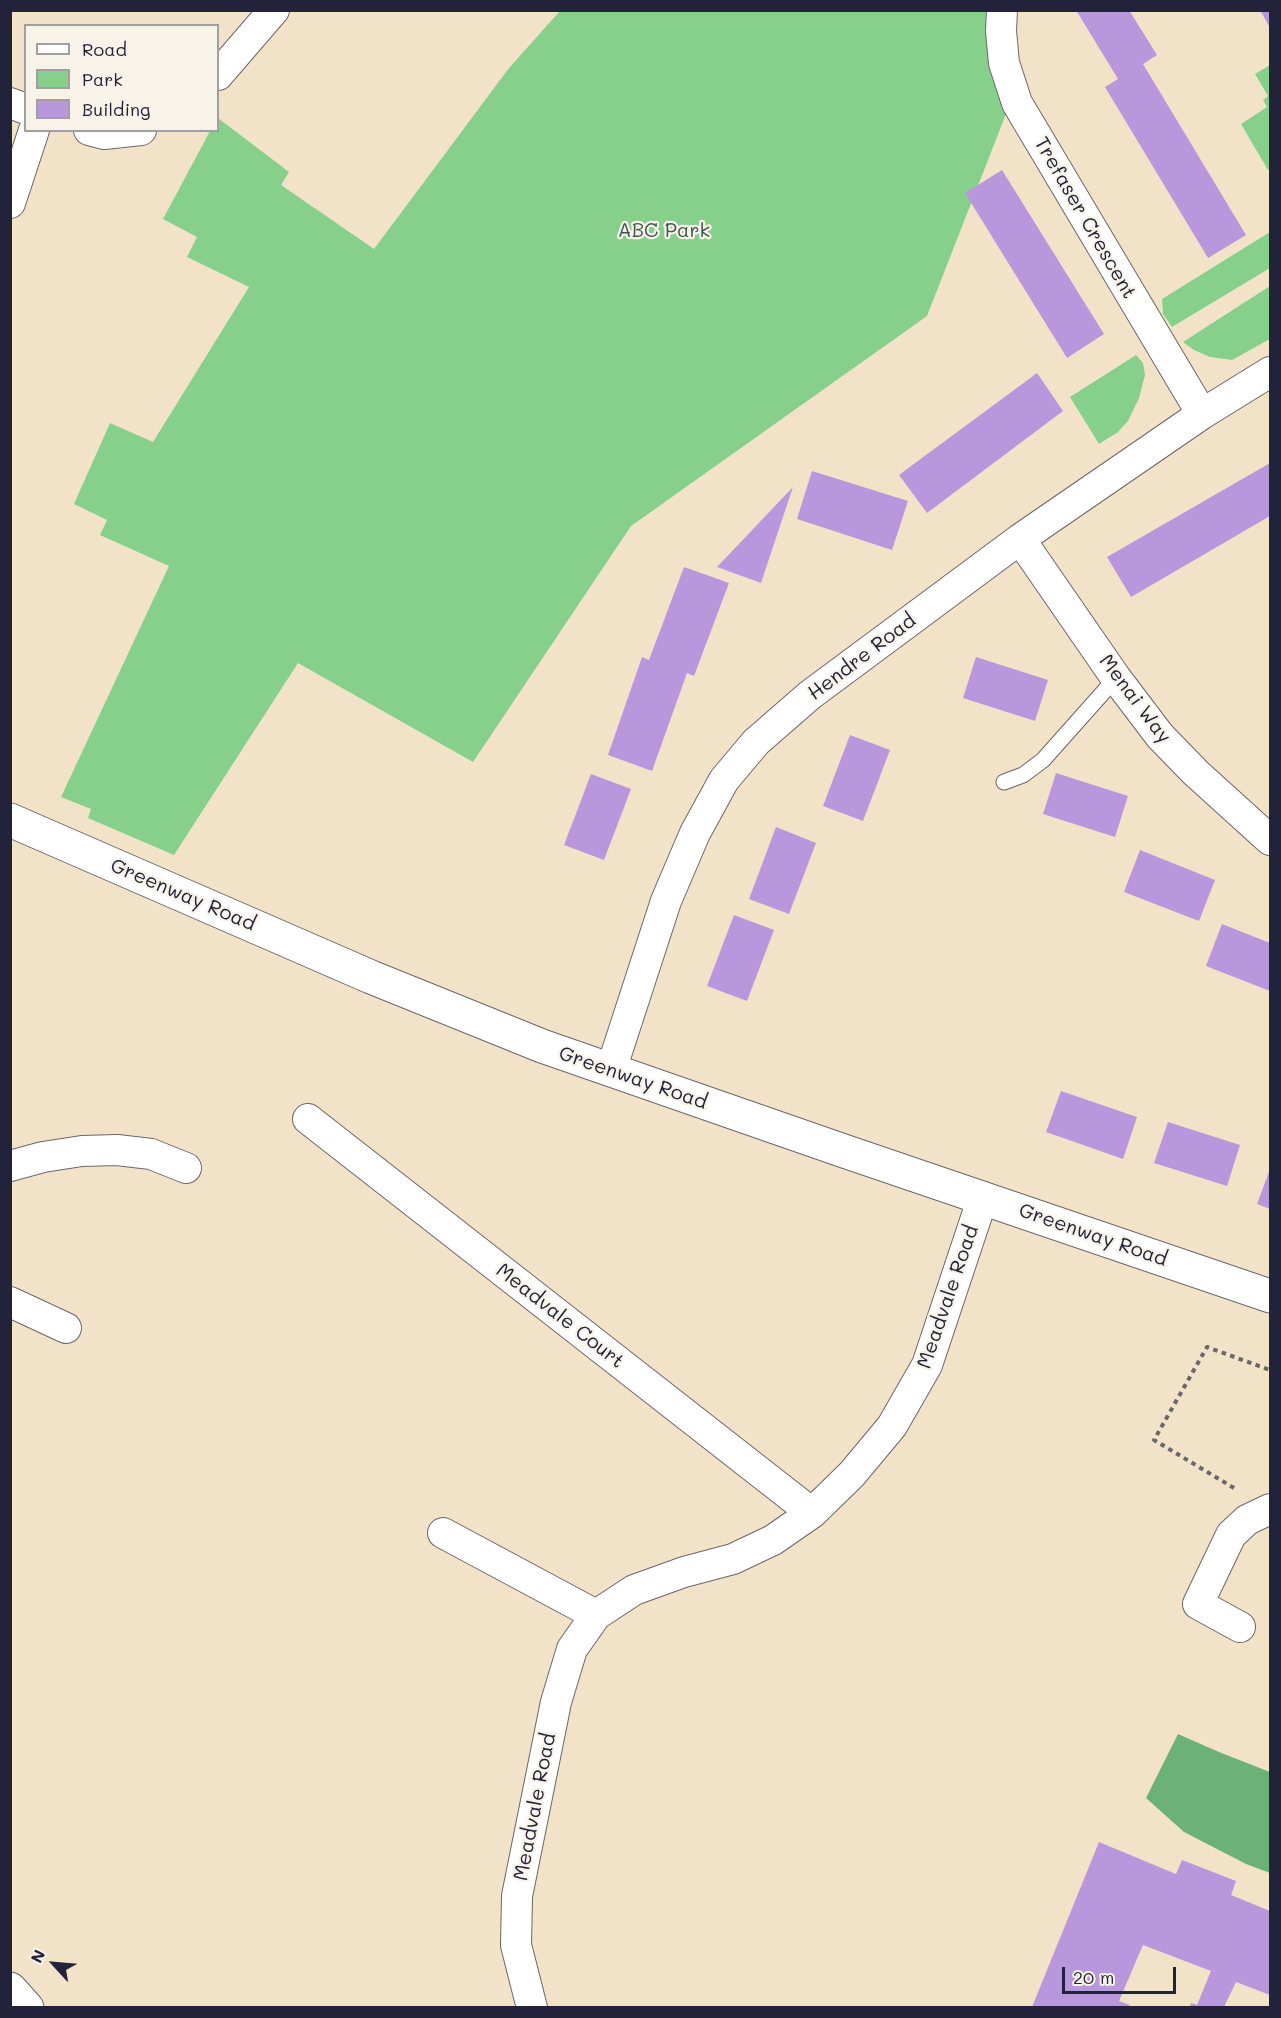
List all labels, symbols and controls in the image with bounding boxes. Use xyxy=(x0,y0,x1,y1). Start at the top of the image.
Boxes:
legend xyxy=(24,24,219,132)
text: Road xyxy=(82,37,127,61)
text: Park xyxy=(82,67,123,91)
text: Building xyxy=(82,97,150,121)
street label: Trefaser Crescent xyxy=(1029,133,1141,303)
park label: ABC Park xyxy=(618,219,710,243)
street label: Hendre Road xyxy=(803,609,921,705)
street label: Menai Way xyxy=(1094,650,1176,748)
street label: Greenway Road xyxy=(107,854,259,936)
street label: Greenway Road xyxy=(556,1041,710,1115)
street label: Greenway Road xyxy=(1016,1198,1170,1272)
street label: Meadvale Road xyxy=(912,1222,984,1372)
street label: Meadvale Court xyxy=(491,1258,629,1374)
street label: Meadvale Road xyxy=(509,1731,561,1883)
north arrow xyxy=(24,1934,84,1994)
text: N xyxy=(25,1946,49,1966)
scale bar xyxy=(1065,1955,1179,1993)
text: 20 m xyxy=(1073,1965,1114,1989)

